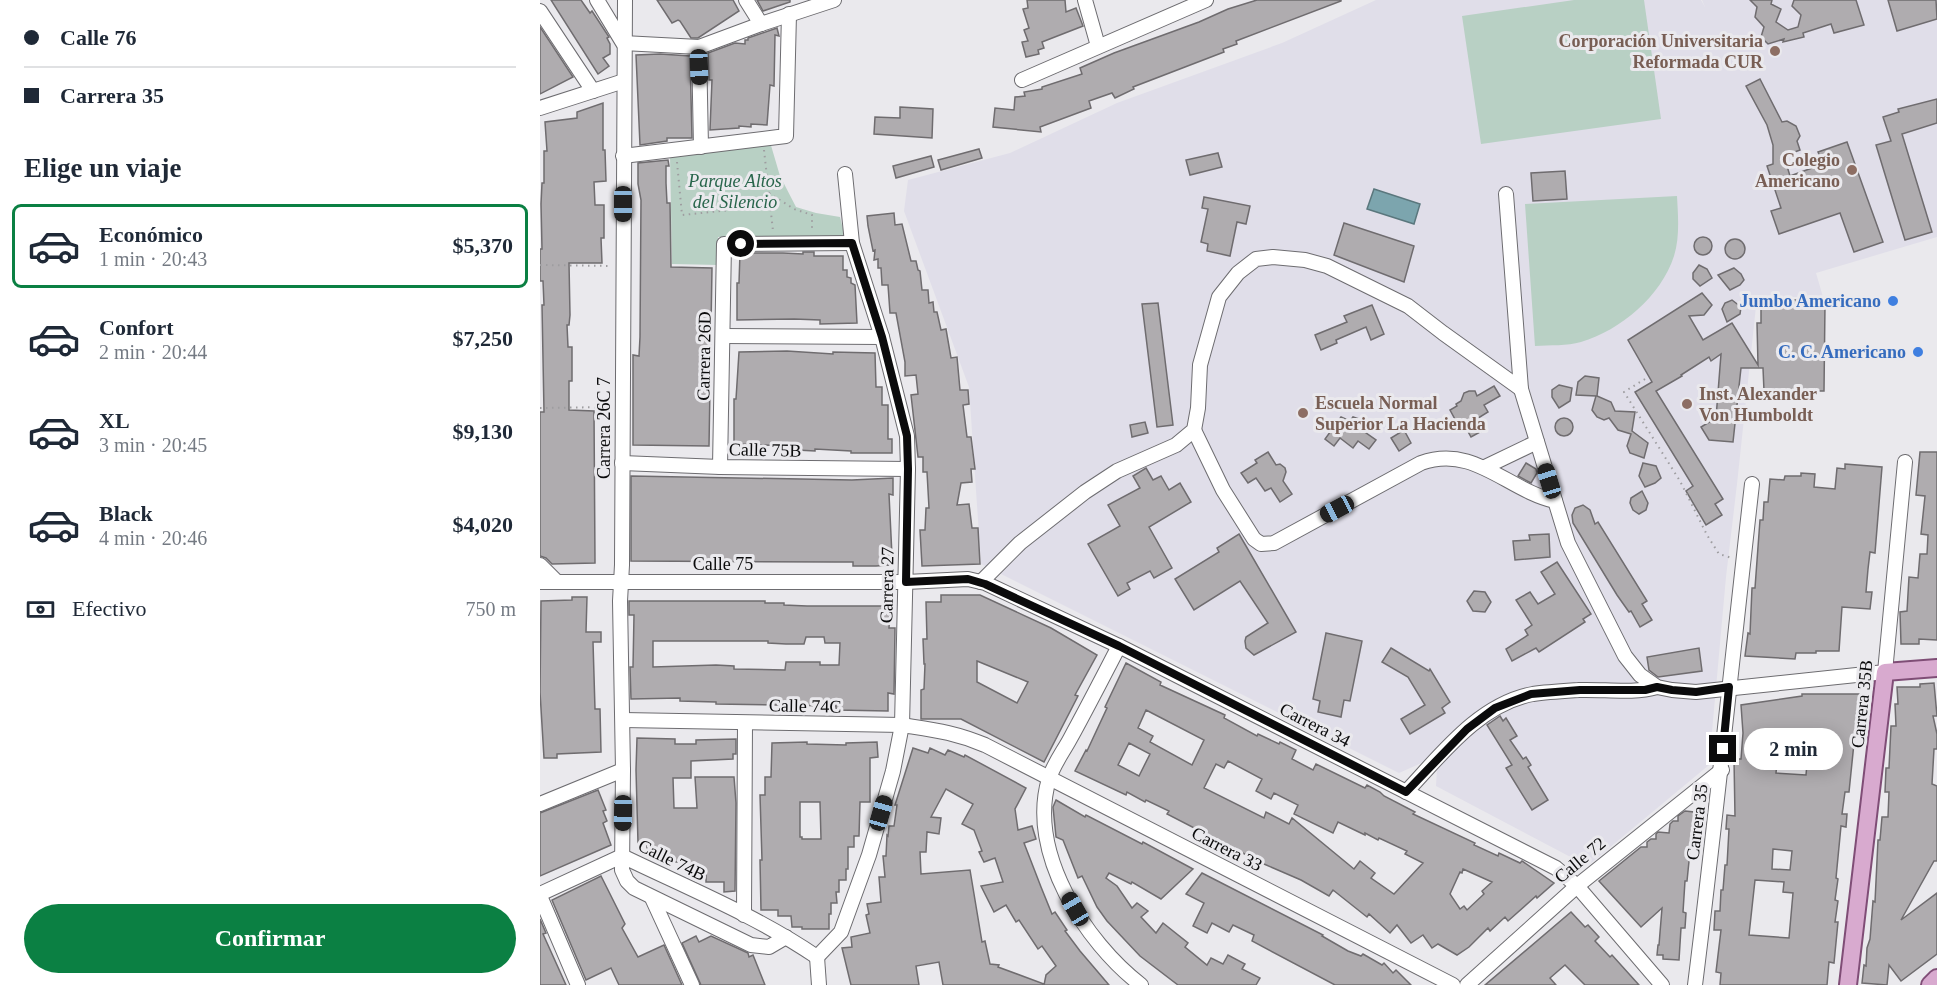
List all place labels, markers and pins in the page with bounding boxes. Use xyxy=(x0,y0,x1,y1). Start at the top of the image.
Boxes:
place label: Corporación Universitaria Reformada CUR xyxy=(1559,31,1764,72)
marker: Corporación Universitaria Reformada CUR xyxy=(1768,44,1782,58)
place label: Colegio Americano xyxy=(1755,150,1840,191)
marker: Colegio Americano xyxy=(1845,163,1859,177)
place label: Jumbo Americano xyxy=(1740,291,1881,311)
marker: Jumbo Americano xyxy=(1886,294,1900,308)
place label: C. C. Americano xyxy=(1778,342,1906,362)
marker: C. C. Americano xyxy=(1911,345,1925,359)
place label: Inst. Alexander Von Humboldt xyxy=(1699,384,1817,425)
place label: Escuela Normal Superior La Hacienda xyxy=(1315,393,1486,434)
marker: Inst. Alexander Von Humboldt xyxy=(1680,397,1694,411)
marker: Escuela Normal Superior La Hacienda xyxy=(1296,406,1310,420)

